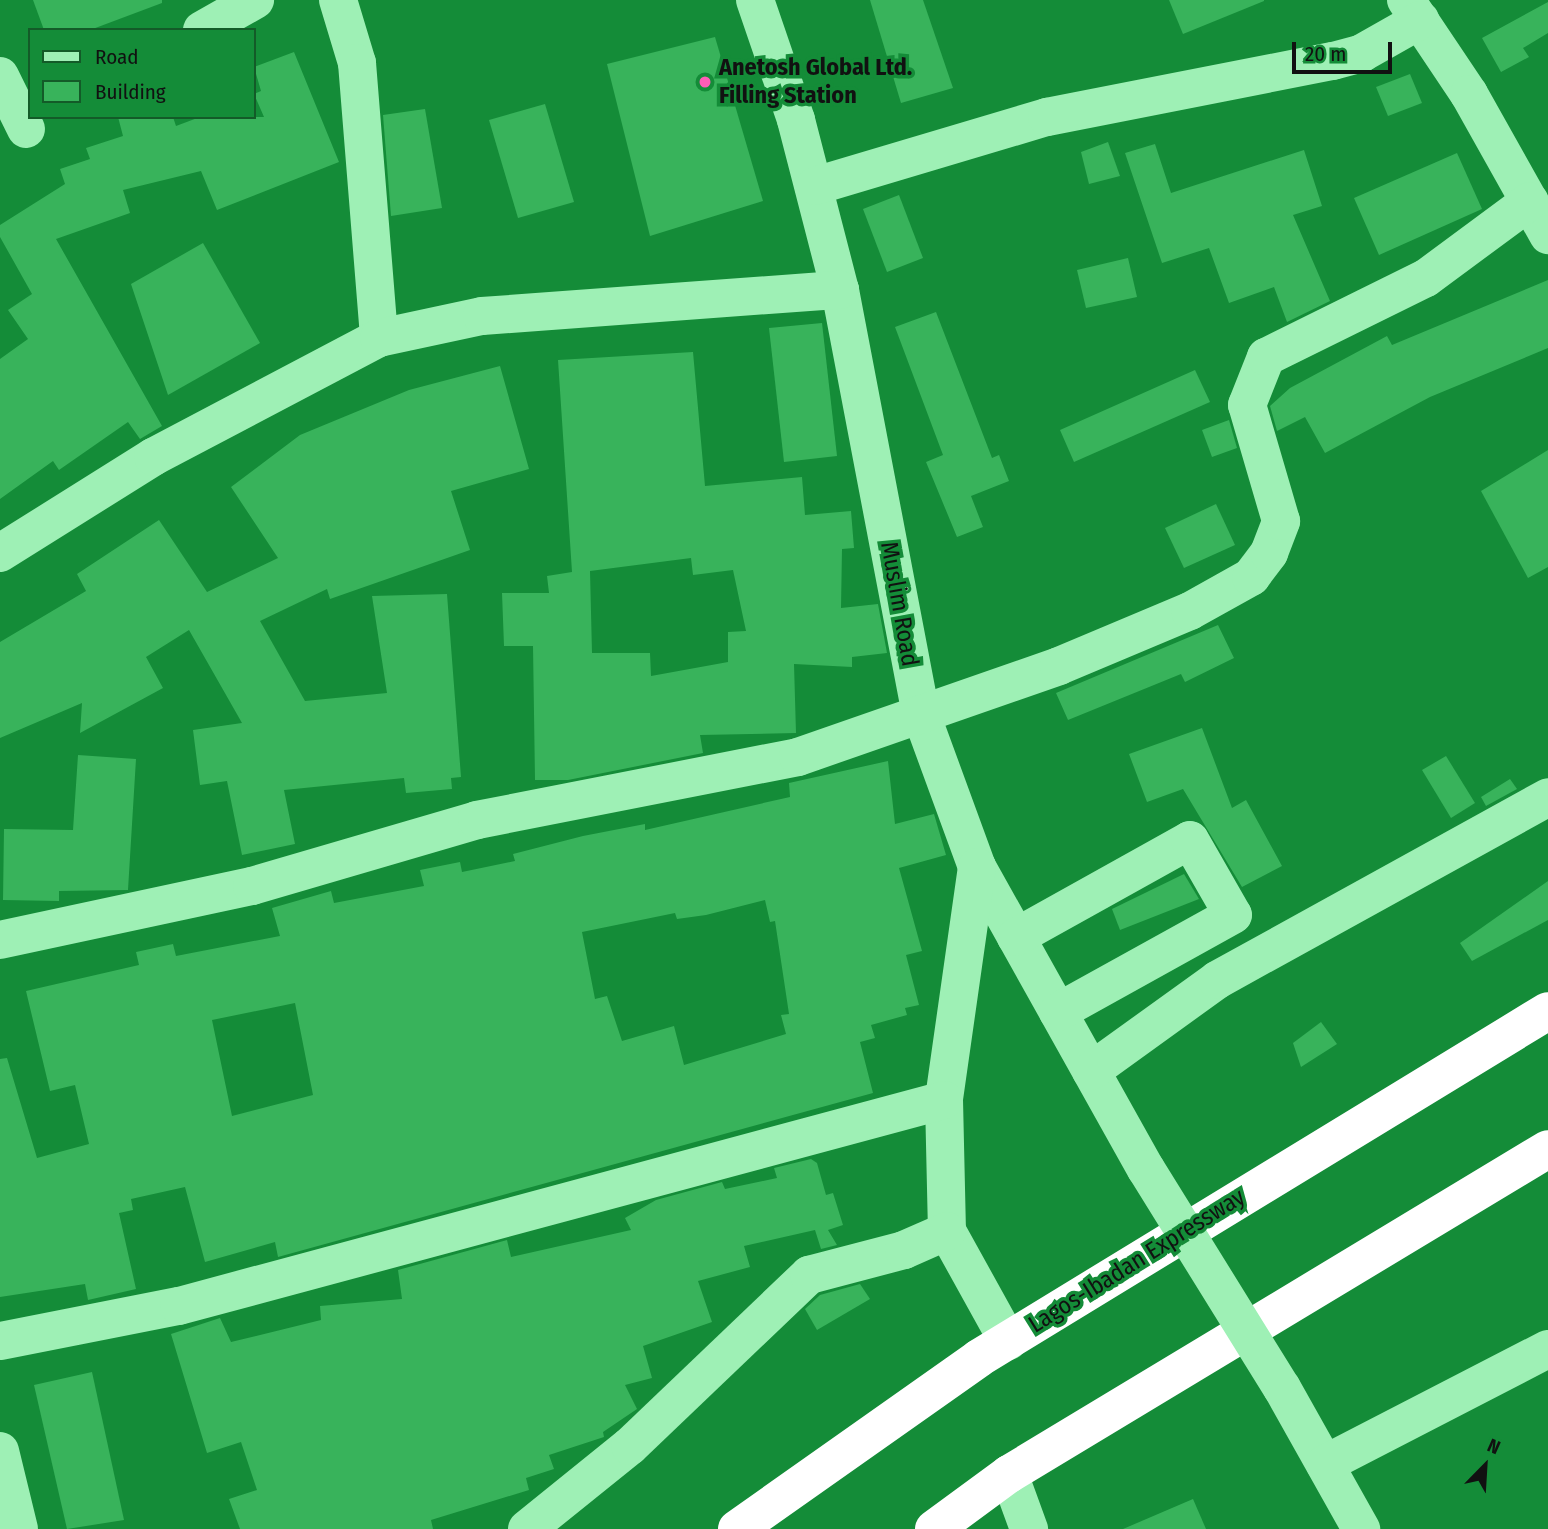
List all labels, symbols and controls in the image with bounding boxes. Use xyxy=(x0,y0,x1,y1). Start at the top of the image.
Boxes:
legend xyxy=(28,28,256,119)
scale bar xyxy=(1296,28,1396,72)
text: 20 m xyxy=(1305,41,1346,67)
text: Road xyxy=(95,44,139,70)
place label: Anetosh Global Ltd. Filling Station xyxy=(719,54,912,110)
marker: Anetosh Global Ltd. Filling Station xyxy=(697,74,713,90)
text: Building xyxy=(95,79,166,105)
street label: Muslim Road xyxy=(874,539,924,669)
street label: Lagos-Ibadan Expressway xyxy=(1024,1183,1250,1339)
north arrow xyxy=(1450,1431,1520,1501)
text: N xyxy=(1484,1434,1504,1459)

